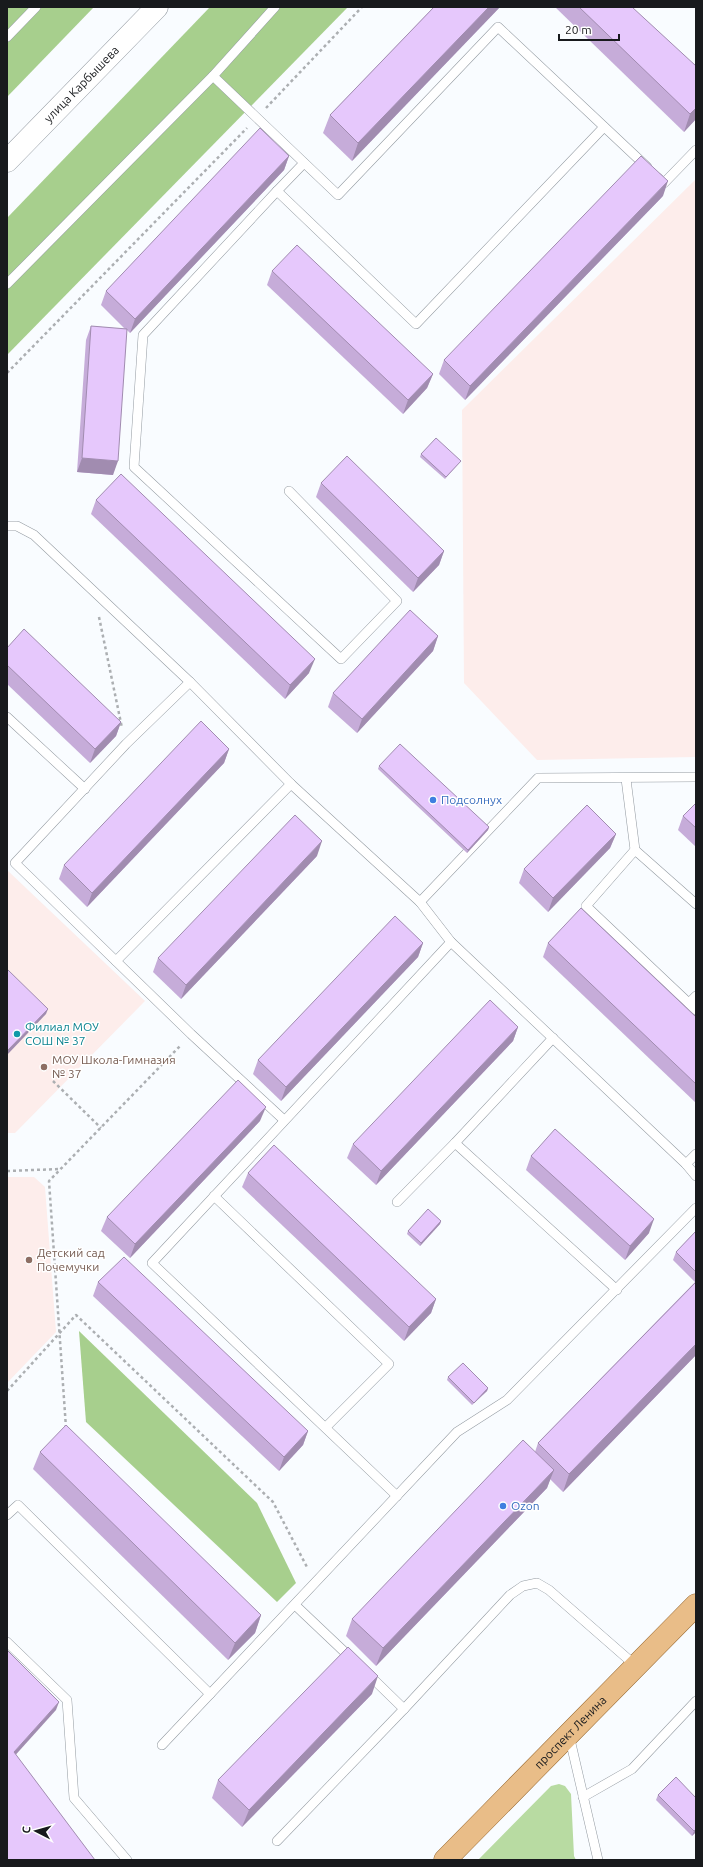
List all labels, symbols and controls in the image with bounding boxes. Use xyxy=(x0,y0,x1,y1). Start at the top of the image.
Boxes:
scale bar xyxy=(559,16,619,42)
text: 20 m xyxy=(565,23,592,36)
street label: улица Карбышева xyxy=(41,43,121,125)
place label: Подсолнух xyxy=(441,793,502,806)
marker: Подсолнух xyxy=(428,795,438,805)
place label: Филиал МОУ СОШ № 37 xyxy=(25,1020,99,1047)
marker: Филиал МОУ СОШ № 37 xyxy=(12,1029,22,1039)
place label: МОУ Школа-Гимназия № 37 xyxy=(52,1053,176,1080)
marker: МОУ Школа-Гимназия № 37 xyxy=(39,1062,49,1072)
place label: Детский сад Почемучки xyxy=(37,1246,105,1273)
marker: Детский сад Почемучки xyxy=(24,1255,34,1265)
place label: Ozon xyxy=(511,1499,540,1512)
marker: Ozon xyxy=(498,1501,508,1511)
street label: проспект Ленина xyxy=(532,1693,609,1771)
north arrow xyxy=(16,1811,56,1851)
text: С xyxy=(20,1826,32,1834)

